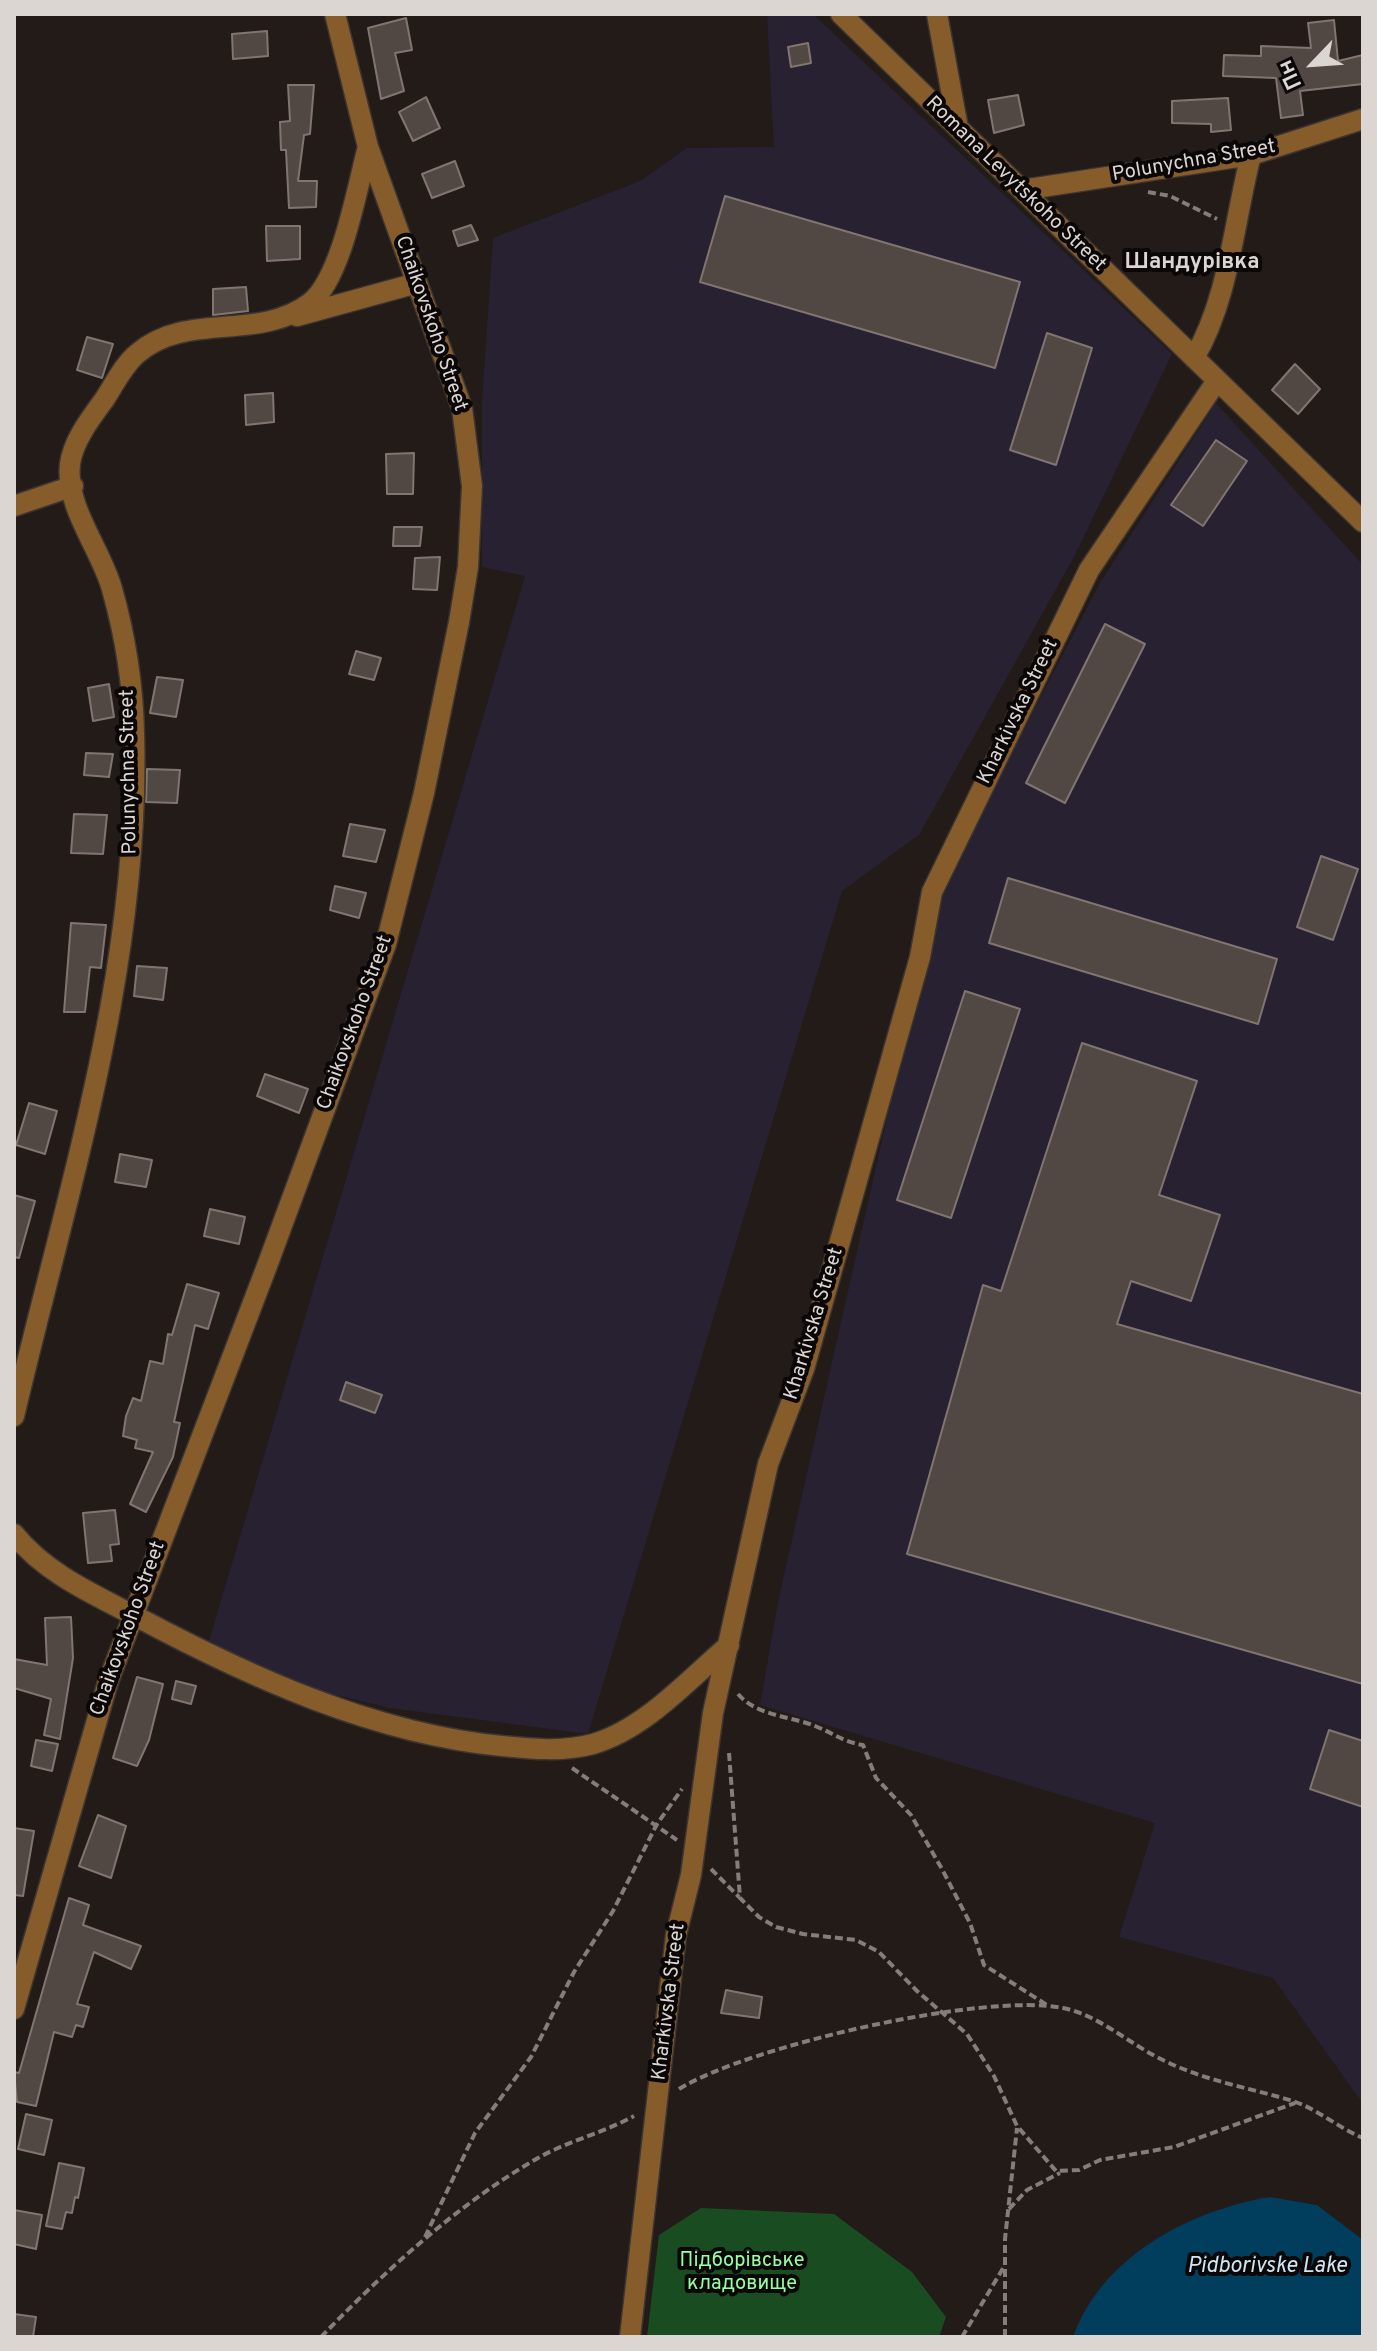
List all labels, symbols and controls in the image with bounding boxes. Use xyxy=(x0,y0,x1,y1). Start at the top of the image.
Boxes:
north arrow xyxy=(1273,24,1353,104)
text: Пн xyxy=(1272,55,1309,94)
street label: Romana Levytskoho Street xyxy=(920,92,1110,278)
street label: Polunychna Street xyxy=(1111,136,1277,188)
street label: Chaikovskoho Street xyxy=(389,233,471,415)
district label: Шандурівка xyxy=(1125,251,1259,277)
street label: Kharkivska Street xyxy=(974,636,1064,788)
street label: Polunychna Street xyxy=(117,689,143,855)
street label: Chaikovskoho Street xyxy=(313,933,399,1113)
street label: Kharkivska Street xyxy=(780,1245,850,1403)
street label: Chaikovskoho Street xyxy=(86,1539,172,1719)
street label: Kharkivska Street xyxy=(648,1922,692,2082)
park label: Підборівське кладовище xyxy=(680,2250,804,2297)
water label: Pidborivske Lake xyxy=(1187,2255,1347,2281)

